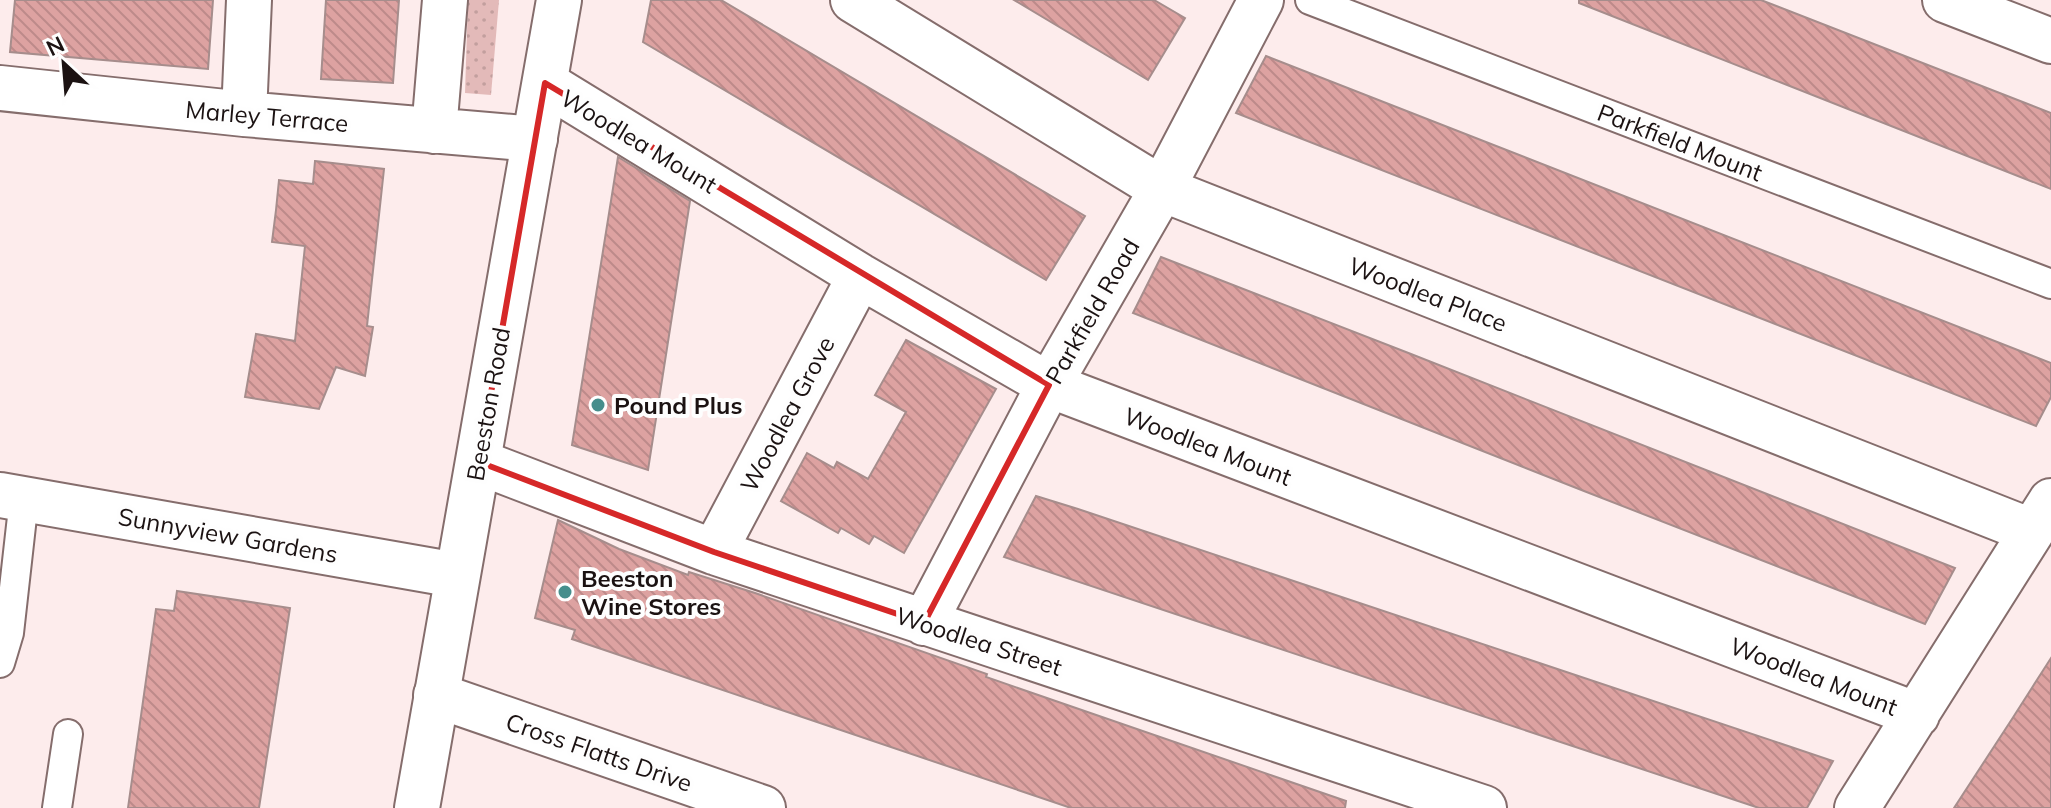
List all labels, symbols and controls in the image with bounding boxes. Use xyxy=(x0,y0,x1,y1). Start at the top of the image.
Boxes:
north arrow xyxy=(24,24,104,104)
text: N xyxy=(42,30,69,62)
street label: Woodlea Mount xyxy=(555,83,723,199)
street label: Marley Terrace xyxy=(184,94,350,138)
street label: Parkfield Mount xyxy=(1593,97,1767,187)
street label: Parkfield Road xyxy=(1038,233,1146,389)
street label: Woodlea Place xyxy=(1345,250,1511,338)
street label: Beeston Road xyxy=(460,325,516,483)
street label: Woodlea Grove xyxy=(733,331,841,497)
place label: Pound Plus xyxy=(614,390,742,420)
marker: Pound Plus xyxy=(589,396,607,414)
street label: Woodlea Mount xyxy=(1120,400,1296,492)
street label: Sunnyview Gardens xyxy=(116,501,340,569)
place label: Beeston Wine Stores xyxy=(581,563,721,621)
marker: Beeston Wine Stores xyxy=(556,583,574,601)
street label: Woodlea Street xyxy=(892,600,1066,682)
street label: Woodlea Mount xyxy=(1726,630,1902,722)
street label: Cross Flatts Drive xyxy=(502,706,696,798)

